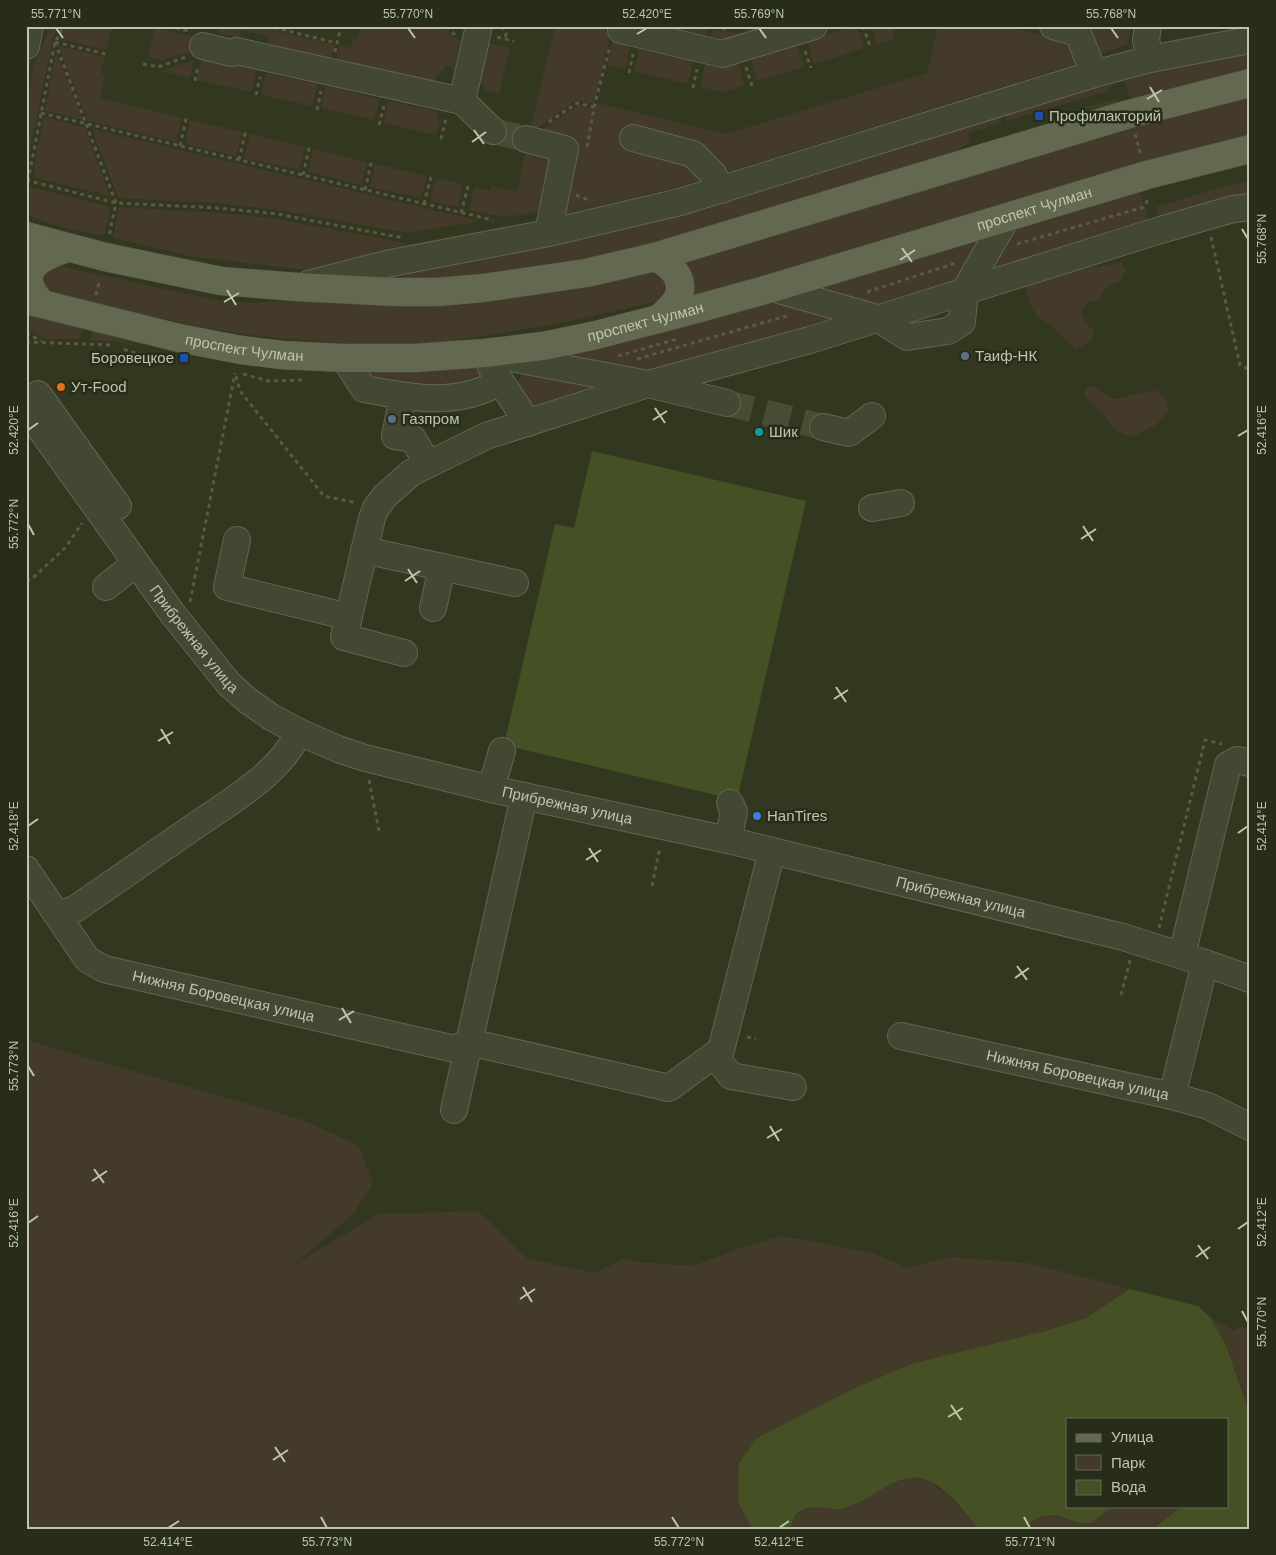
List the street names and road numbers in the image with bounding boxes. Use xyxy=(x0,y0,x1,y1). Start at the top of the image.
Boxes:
street label: проспект Чулман xyxy=(974,183,1094,234)
street label: проспект Чулман xyxy=(586,298,705,345)
street label: проспект Чулман xyxy=(184,330,304,364)
street label: Прибрежная улица xyxy=(147,581,243,697)
street label: Прибрежная улица xyxy=(501,783,635,827)
street label: Прибрежная улица xyxy=(894,873,1028,921)
street label: Нижняя Боровецкая улица xyxy=(131,967,317,1025)
street label: Нижняя Боровецкая улица xyxy=(985,1046,1171,1103)

